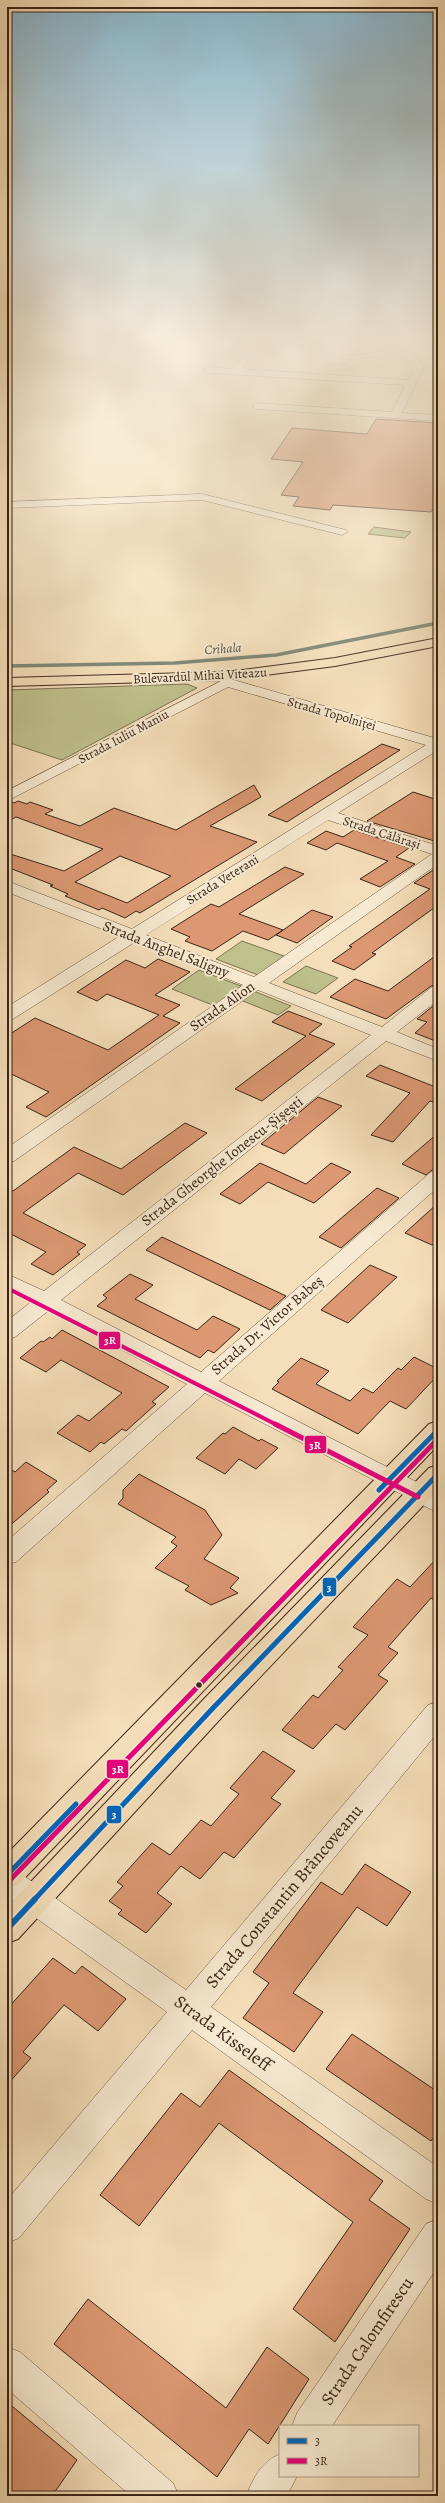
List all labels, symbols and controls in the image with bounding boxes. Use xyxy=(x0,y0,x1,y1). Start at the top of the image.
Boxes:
water label: Crihala xyxy=(204,639,242,658)
street label: Bulevardul Mihai Viteazu xyxy=(133,664,267,687)
street label: Strada Topolniței xyxy=(286,693,379,734)
street label: Strada Iuliu Maniu xyxy=(75,705,172,768)
street label: Strada Călărași xyxy=(341,812,423,853)
street label: Strada Veterani xyxy=(183,850,262,908)
street label: Strada Anghel Saligny xyxy=(100,916,232,982)
street label: Strada Alion xyxy=(185,976,259,1036)
street label: Strada Gheorghe Ionescu-Șișești xyxy=(137,1091,307,1231)
street label: Strada Dr. Victor Babeș xyxy=(207,1271,327,1379)
line badge: 3R xyxy=(98,1331,121,1350)
text: 3R xyxy=(104,1333,117,1348)
line badge: 3R xyxy=(304,1435,327,1454)
text: 3R xyxy=(309,1438,322,1453)
line badge: 3 xyxy=(322,1577,337,1597)
text: 3 xyxy=(327,1580,332,1595)
unlabelled marker xyxy=(194,1680,204,1690)
line badge: 3R xyxy=(106,1759,129,1779)
text: 3R xyxy=(112,1762,125,1777)
street label: Strada Constantin Brâncoveanu xyxy=(200,1799,368,1993)
line badge: 3 xyxy=(106,1805,122,1824)
text: 3 xyxy=(112,1807,117,1822)
street label: Strada Kisseleff xyxy=(169,1990,279,2078)
street label: Strada Calomfirescu xyxy=(315,2272,419,2410)
legend xyxy=(279,2425,419,2477)
text: 3 xyxy=(315,2433,320,2449)
text: 3R xyxy=(315,2453,328,2469)

